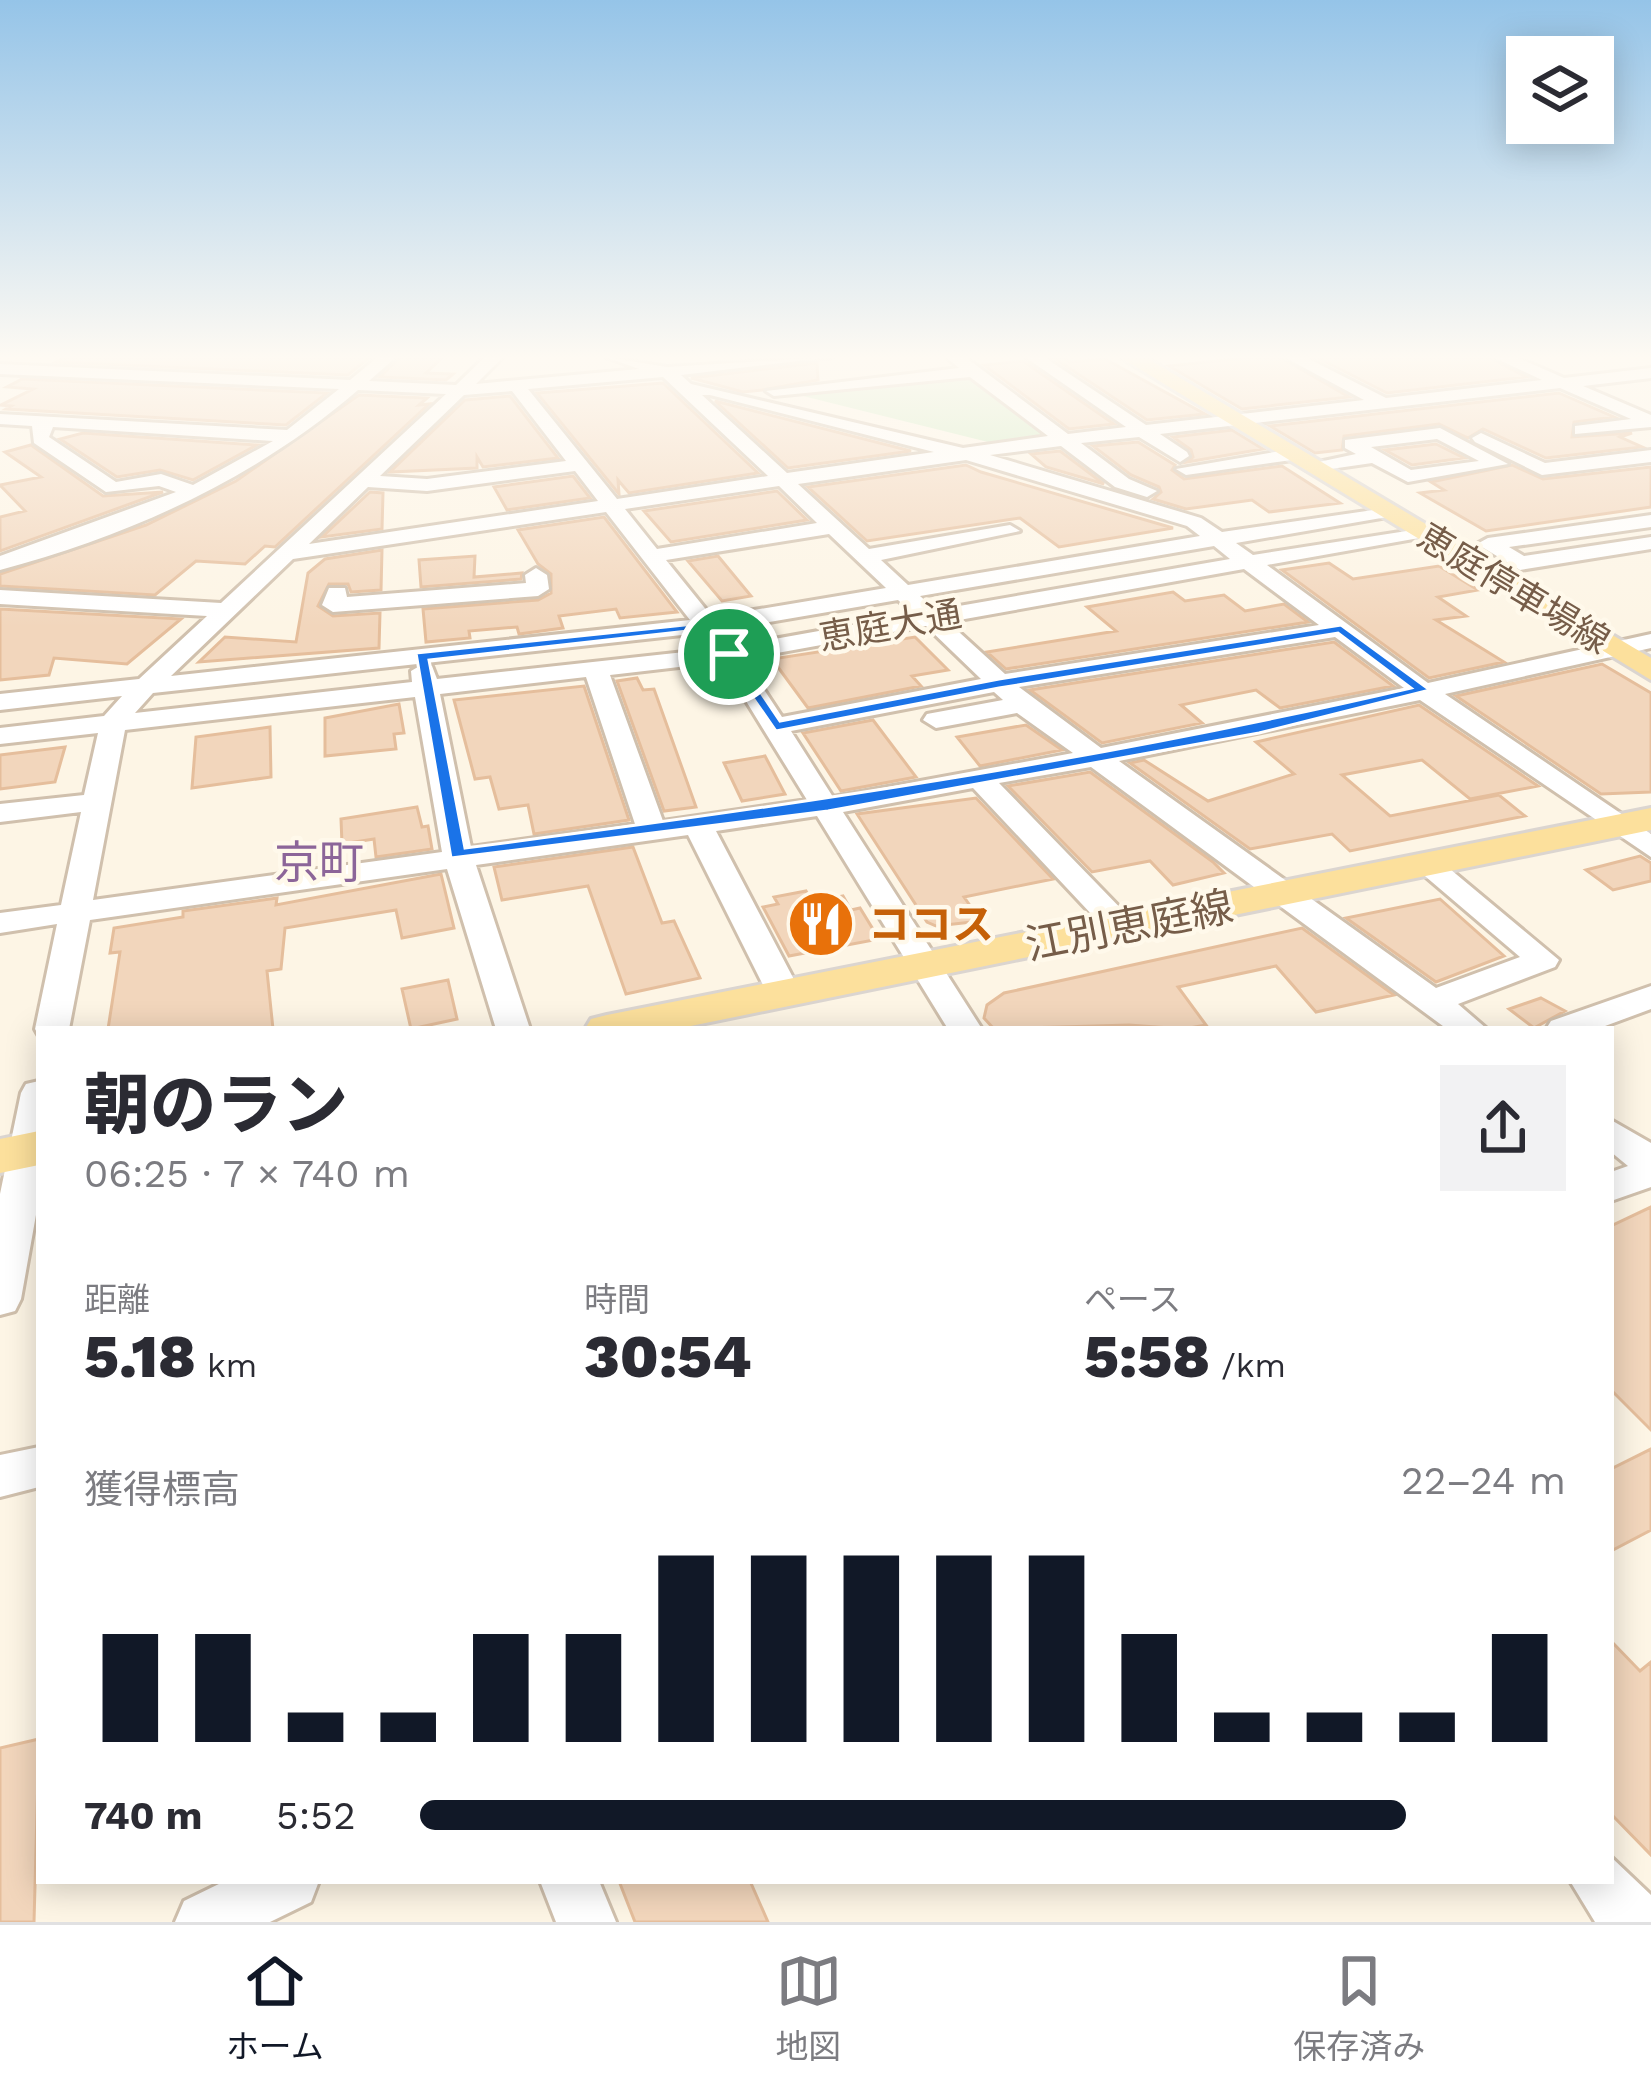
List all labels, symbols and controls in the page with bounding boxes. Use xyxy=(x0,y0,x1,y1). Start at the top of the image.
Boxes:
map controls xyxy=(1506,36,1614,144)
button: layers xyxy=(1506,36,1614,144)
street label: 恵庭停車場線 xyxy=(1410,515,1617,662)
street label: 恵庭大通 xyxy=(816,593,965,659)
pin xyxy=(678,603,780,705)
icon: arrive xyxy=(696,621,762,687)
district label: 京町 xyxy=(274,836,364,889)
street label: 江別恵庭線 xyxy=(1021,881,1237,970)
restaurant icon: ココス xyxy=(786,889,856,959)
place label: ココス xyxy=(868,900,994,949)
button: share xyxy=(1440,1065,1566,1191)
text: 朝のラン xyxy=(84,1067,348,1144)
text: 06:25 · 7 × 740 m xyxy=(84,1151,410,1196)
text: 距離 xyxy=(84,1280,150,1319)
text: 時間 xyxy=(584,1280,650,1319)
text: ペース xyxy=(1084,1280,1181,1319)
text: 5.18 xyxy=(84,1321,196,1392)
text: 30:54 xyxy=(584,1321,752,1392)
text: 5:58 xyxy=(1084,1321,1210,1392)
text: km xyxy=(196,1346,257,1385)
text: /km xyxy=(1210,1346,1286,1385)
text: 22–24 m xyxy=(1401,1458,1566,1503)
text: 獲得標高 xyxy=(84,1467,240,1512)
text: 740 m xyxy=(84,1793,203,1838)
text: 5:52 xyxy=(276,1793,356,1838)
tab: ホーム xyxy=(226,1948,324,2068)
tab: 地図 xyxy=(776,1948,842,2068)
tab: 保存済み xyxy=(1293,1948,1425,2068)

